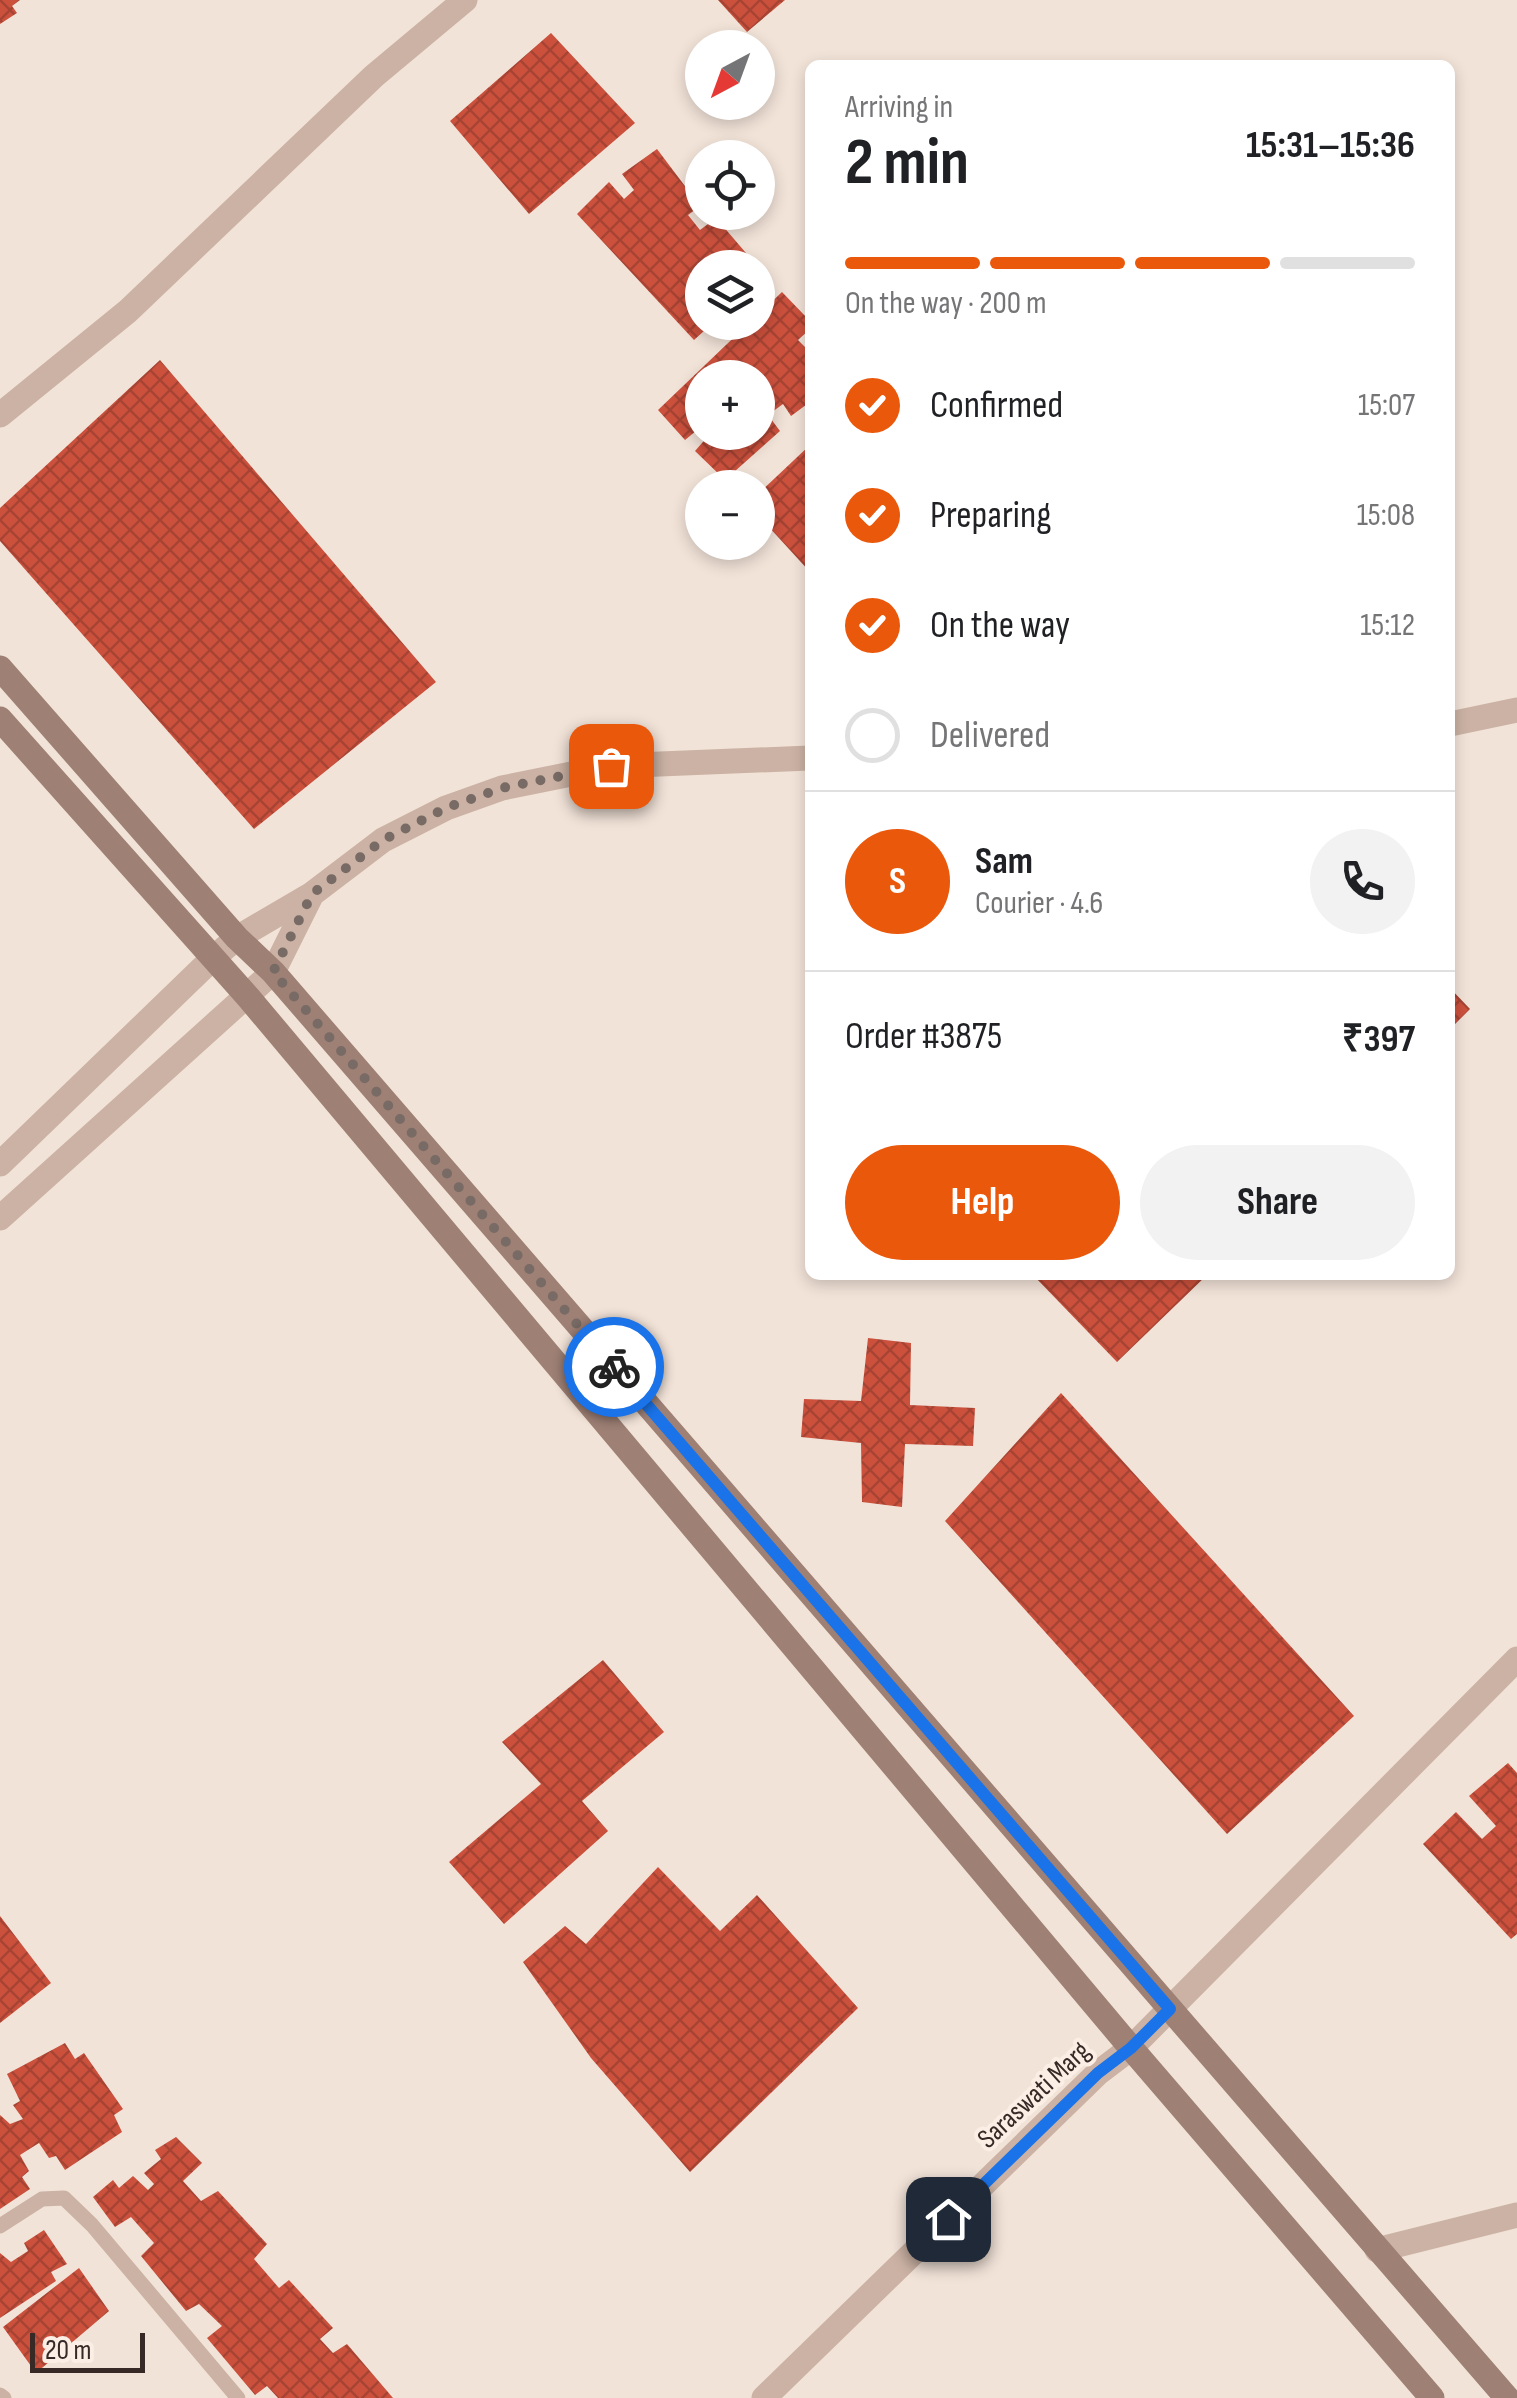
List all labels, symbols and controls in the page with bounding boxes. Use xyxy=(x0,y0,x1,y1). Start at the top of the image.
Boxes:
north arrow xyxy=(685,30,775,120)
map controls xyxy=(685,30,775,560)
text: Arriving in xyxy=(845,88,953,127)
text: 15:31–15:36 xyxy=(1246,123,1415,168)
text: 2 min xyxy=(845,125,969,203)
button: locate xyxy=(685,140,775,230)
button: layers xyxy=(685,250,775,340)
text: On the way · 200 m xyxy=(845,284,1047,323)
button: + xyxy=(685,360,775,450)
icon: check xyxy=(845,378,900,433)
text: Confirmed xyxy=(930,383,1063,428)
text: 15:07 xyxy=(1358,386,1415,425)
button: − xyxy=(685,470,775,560)
icon: check xyxy=(845,488,900,543)
text: Preparing xyxy=(930,493,1051,538)
text: 15:08 xyxy=(1357,496,1415,535)
icon: check xyxy=(845,598,900,653)
text: On the way xyxy=(930,603,1070,648)
text: 15:12 xyxy=(1360,606,1415,645)
text: Delivered xyxy=(930,713,1050,758)
pin xyxy=(569,724,654,809)
icon: bag xyxy=(584,739,639,794)
button: phone xyxy=(1310,829,1415,934)
text: Sam xyxy=(975,839,1033,884)
text: S xyxy=(889,859,906,904)
text: Courier · 4.6 xyxy=(975,884,1103,923)
text: Order #3875 xyxy=(845,1014,1002,1059)
text: ₹397 xyxy=(1342,1017,1415,1062)
button: Help xyxy=(845,1145,1120,1260)
button: Share xyxy=(1140,1145,1415,1260)
courier xyxy=(564,1317,664,1417)
icon: bike xyxy=(587,1340,642,1395)
street label: Saraswati Marg xyxy=(971,2035,1097,2155)
pin xyxy=(906,2177,991,2262)
icon: home xyxy=(921,2192,976,2247)
scale bar xyxy=(30,2328,145,2372)
text: 20 m xyxy=(45,2334,91,2367)

